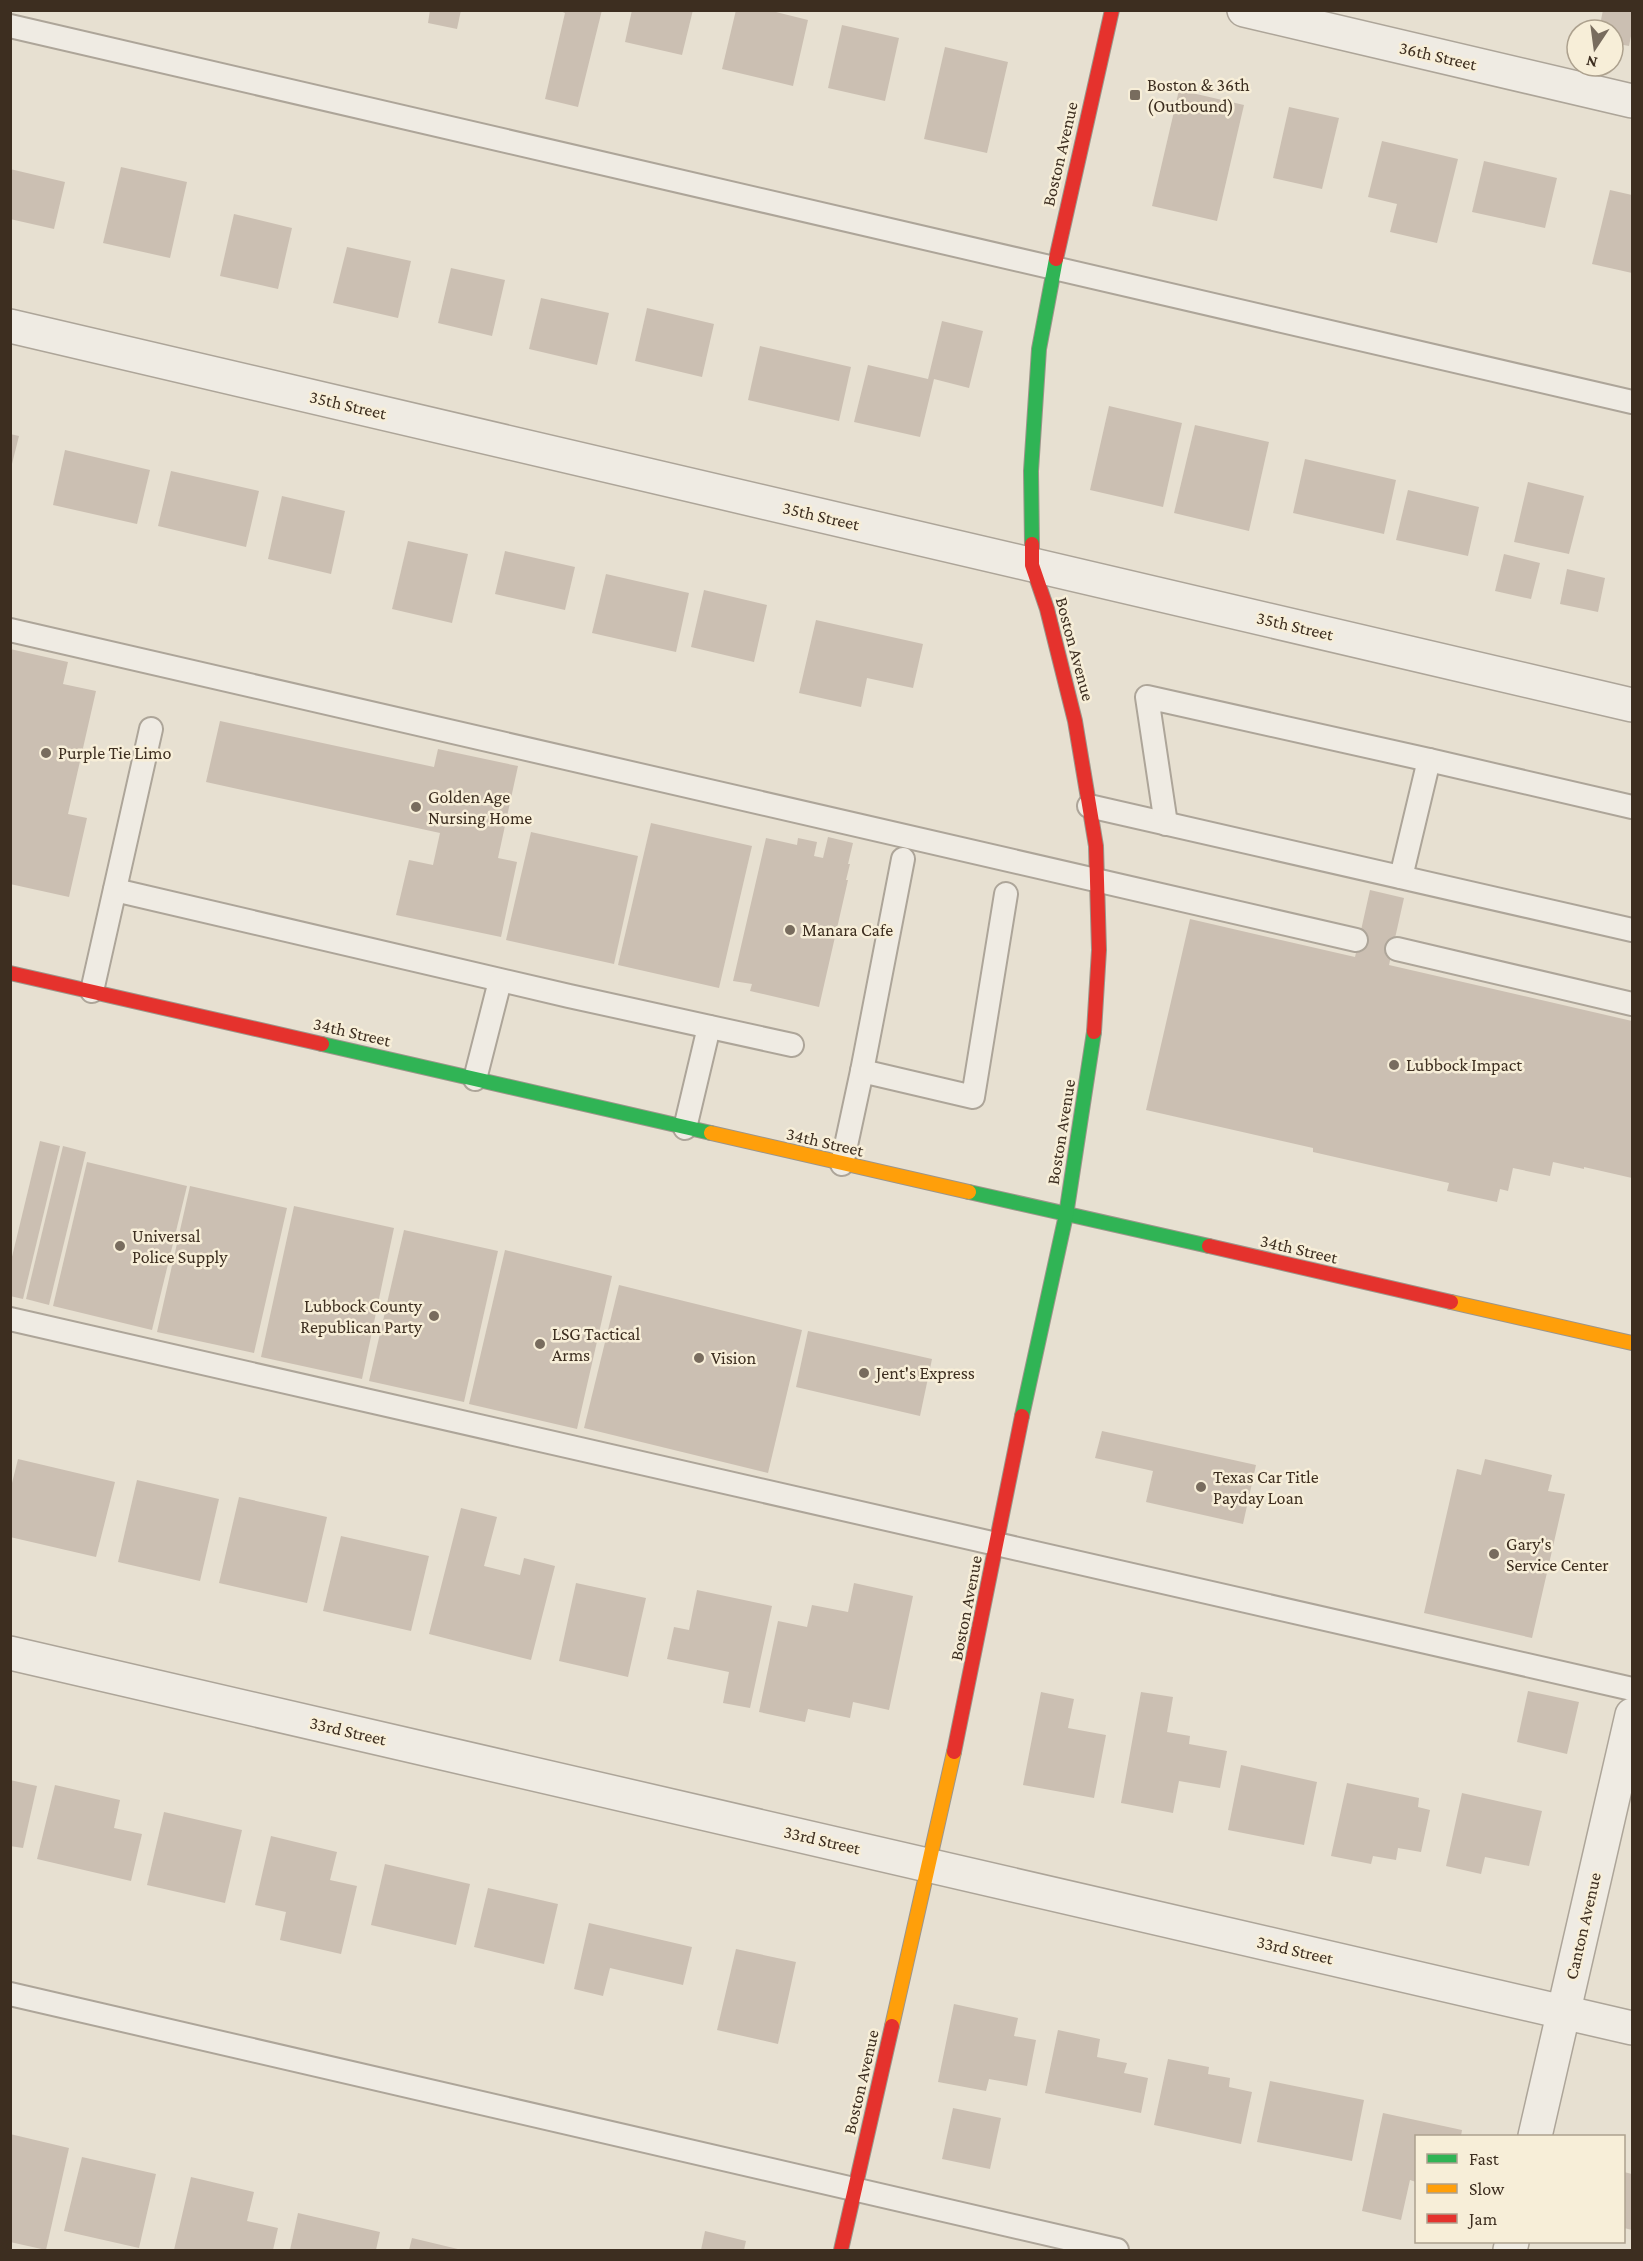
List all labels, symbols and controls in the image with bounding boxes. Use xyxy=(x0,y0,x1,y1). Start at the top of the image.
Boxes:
north arrow xyxy=(1565,18,1625,78)
street label: 36th Street xyxy=(1397,37,1480,75)
text: N xyxy=(1584,53,1599,72)
place label: Boston & 36th (Outbound) xyxy=(1147,75,1250,117)
marker: Boston & 36th (Outbound) xyxy=(1128,88,1142,102)
street label: Boston Avenue xyxy=(1038,100,1082,208)
street label: 35th Street xyxy=(308,386,389,424)
street label: 35th Street xyxy=(781,497,862,535)
street label: Boston Avenue xyxy=(1052,595,1098,703)
street label: 35th Street xyxy=(1255,607,1336,645)
place label: Purple Tie Limo xyxy=(58,743,171,763)
marker: Purple Tie Limo xyxy=(39,746,53,760)
place label: Golden Age Nursing Home xyxy=(428,787,532,828)
marker: Golden Age Nursing Home xyxy=(409,800,423,814)
place label: Manara Cafe xyxy=(802,920,893,940)
marker: Manara Cafe xyxy=(783,923,797,937)
street label: 34th Street xyxy=(311,1013,394,1051)
place label: Lubbock Impact xyxy=(1406,1055,1523,1075)
marker: Lubbock Impact xyxy=(1387,1058,1401,1072)
street label: Boston Avenue xyxy=(1043,1078,1079,1186)
street label: 34th Street xyxy=(784,1123,867,1161)
place label: Universal Police Supply xyxy=(132,1226,228,1267)
street label: 34th Street xyxy=(1258,1230,1341,1268)
marker: Universal Police Supply xyxy=(113,1239,127,1253)
place label: Lubbock County Republican Party xyxy=(300,1296,423,1337)
marker: Lubbock County Republican Party xyxy=(427,1309,441,1323)
place label: LSG Tactical Arms xyxy=(552,1324,641,1365)
marker: LSG Tactical Arms xyxy=(533,1337,547,1351)
place label: Vision xyxy=(711,1348,756,1368)
marker: Vision xyxy=(692,1351,706,1365)
place label: Jent's Express xyxy=(874,1363,975,1383)
marker: Jent's Express xyxy=(857,1366,871,1380)
place label: Texas Car Title Payday Loan xyxy=(1213,1467,1319,1508)
marker: Texas Car Title Payday Loan xyxy=(1194,1480,1208,1494)
place label: Gary's Service Center xyxy=(1506,1534,1609,1575)
marker: Gary's Service Center xyxy=(1487,1547,1501,1561)
street label: Boston Avenue xyxy=(946,1554,986,1662)
street label: 33rd Street xyxy=(308,1712,389,1750)
street label: 33rd Street xyxy=(782,1821,863,1859)
street label: Canton Avenue xyxy=(1561,1870,1605,1982)
street label: 33rd Street xyxy=(1255,1931,1336,1969)
street label: Boston Avenue xyxy=(839,2028,883,2136)
legend xyxy=(1415,2135,1625,2243)
text: Fast xyxy=(1469,2149,1500,2169)
text: Slow xyxy=(1469,2179,1505,2199)
text: Jam xyxy=(1467,2209,1498,2229)

